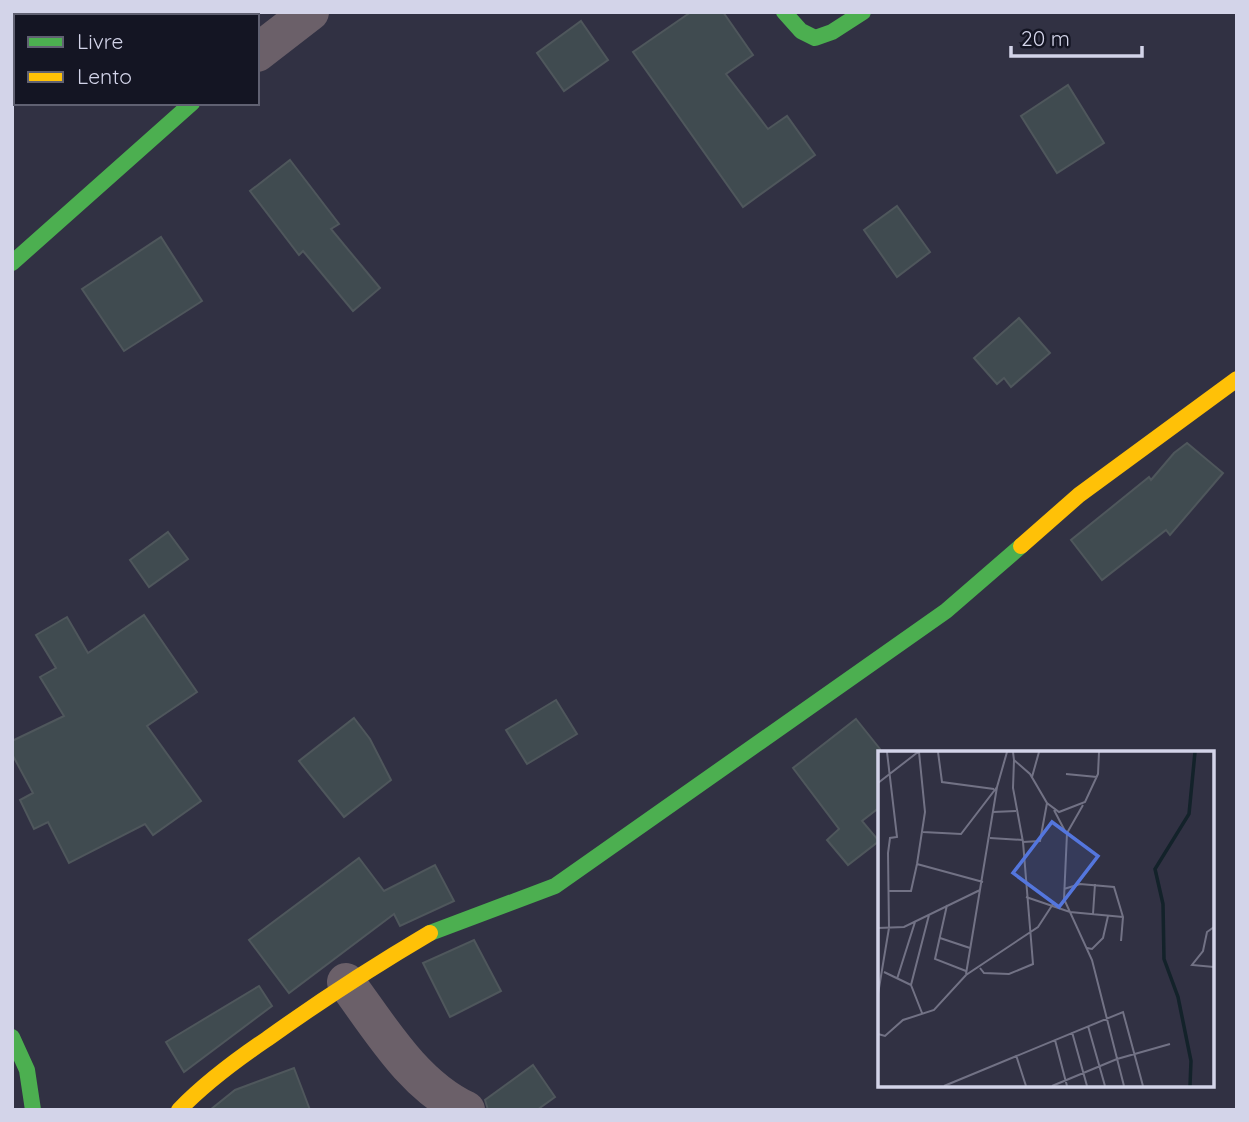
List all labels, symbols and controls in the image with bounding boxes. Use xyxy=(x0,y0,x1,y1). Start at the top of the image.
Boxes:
legend xyxy=(14,14,259,105)
scale bar xyxy=(1011,14,1142,58)
text: 20 m xyxy=(1021,25,1070,51)
text: Livre xyxy=(77,28,123,54)
text: Lento xyxy=(77,63,132,89)
inset map xyxy=(878,751,1214,1087)

